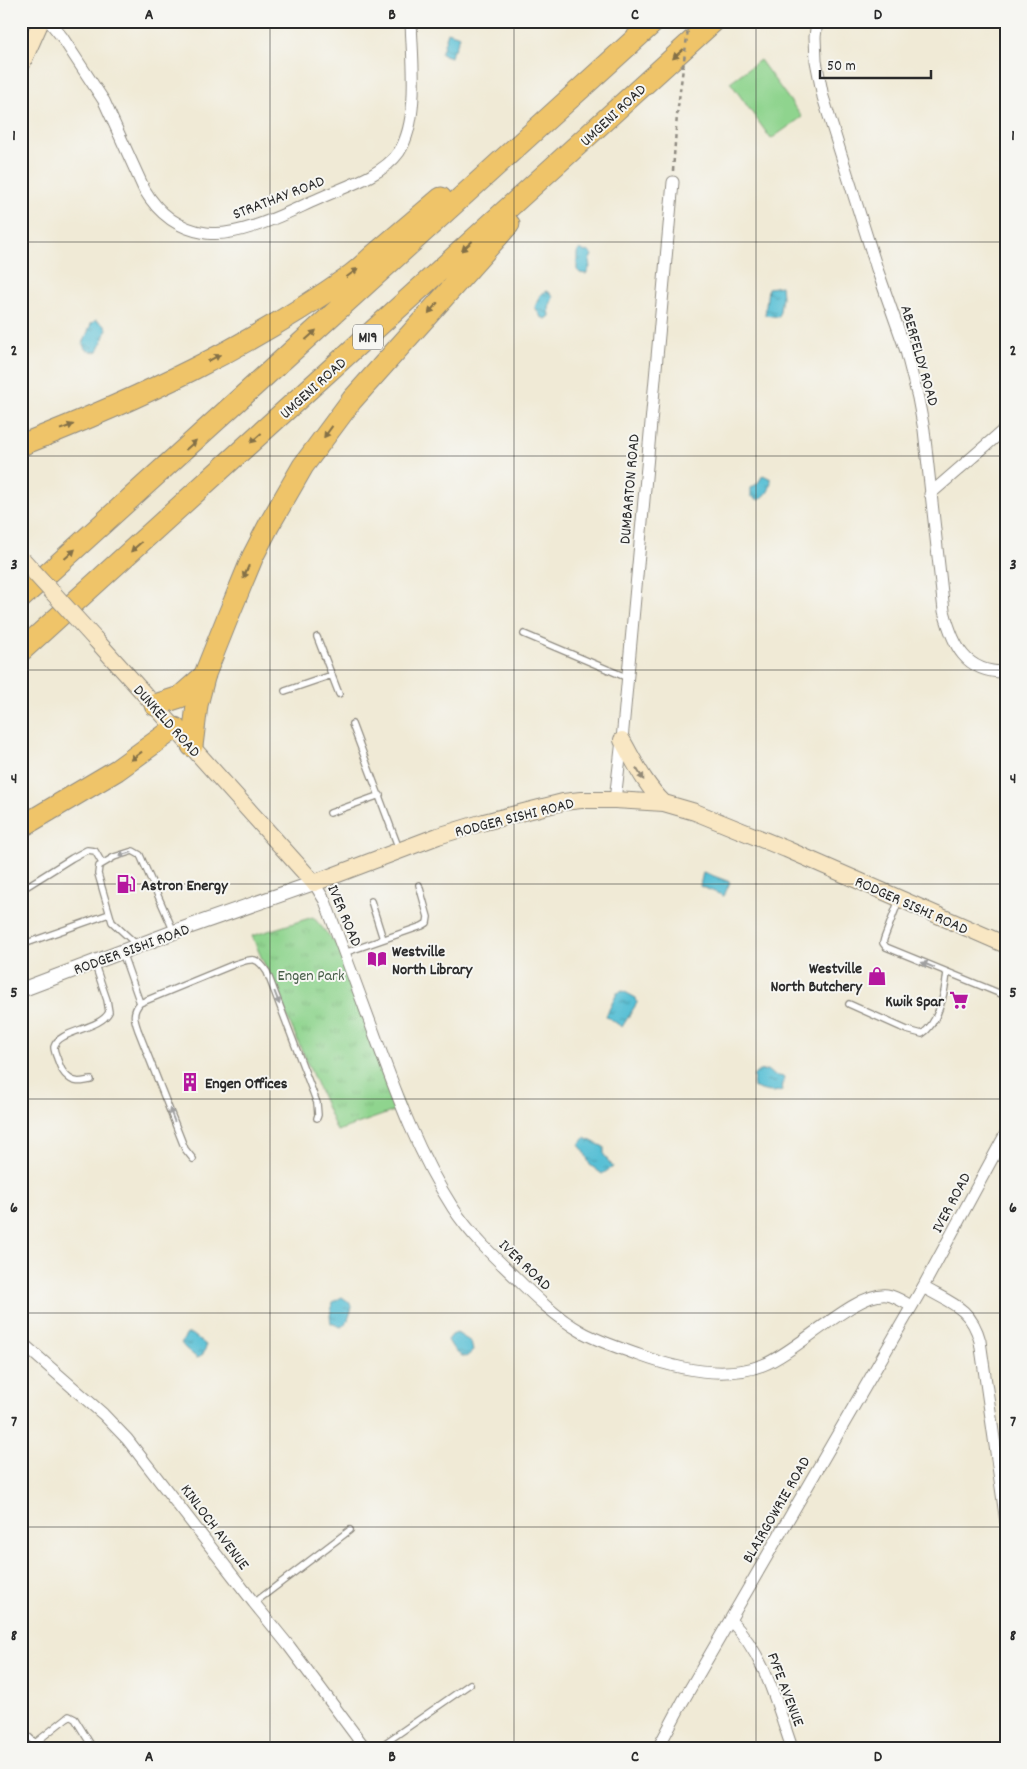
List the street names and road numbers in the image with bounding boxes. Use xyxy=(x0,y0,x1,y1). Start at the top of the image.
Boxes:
street label: UMGENI ROAD xyxy=(576,79,652,153)
street label: STRATHAY ROAD xyxy=(230,170,328,226)
street label: ABERFELDY ROAD xyxy=(893,302,944,409)
road number: M19 xyxy=(353,324,383,350)
street label: UMGENI ROAD xyxy=(275,353,352,425)
street label: DUMBARTON ROAD xyxy=(614,433,647,545)
street label: DUNKELD ROAD xyxy=(127,680,205,763)
street label: RODGER SISHI ROAD xyxy=(453,793,577,844)
street label: RODGER SISHI ROAD xyxy=(851,871,971,942)
street label: IVER ROAD xyxy=(320,881,367,951)
street label: RODGER SISHI ROAD xyxy=(71,919,193,982)
street label: IVER ROAD xyxy=(927,1169,978,1237)
street label: IVER ROAD xyxy=(493,1235,556,1297)
street label: BLAIRGOWRIE ROAD xyxy=(737,1453,817,1568)
street label: KINLOCH AVENUE xyxy=(174,1480,254,1576)
street label: FYFE AVENUE xyxy=(760,1650,810,1731)

